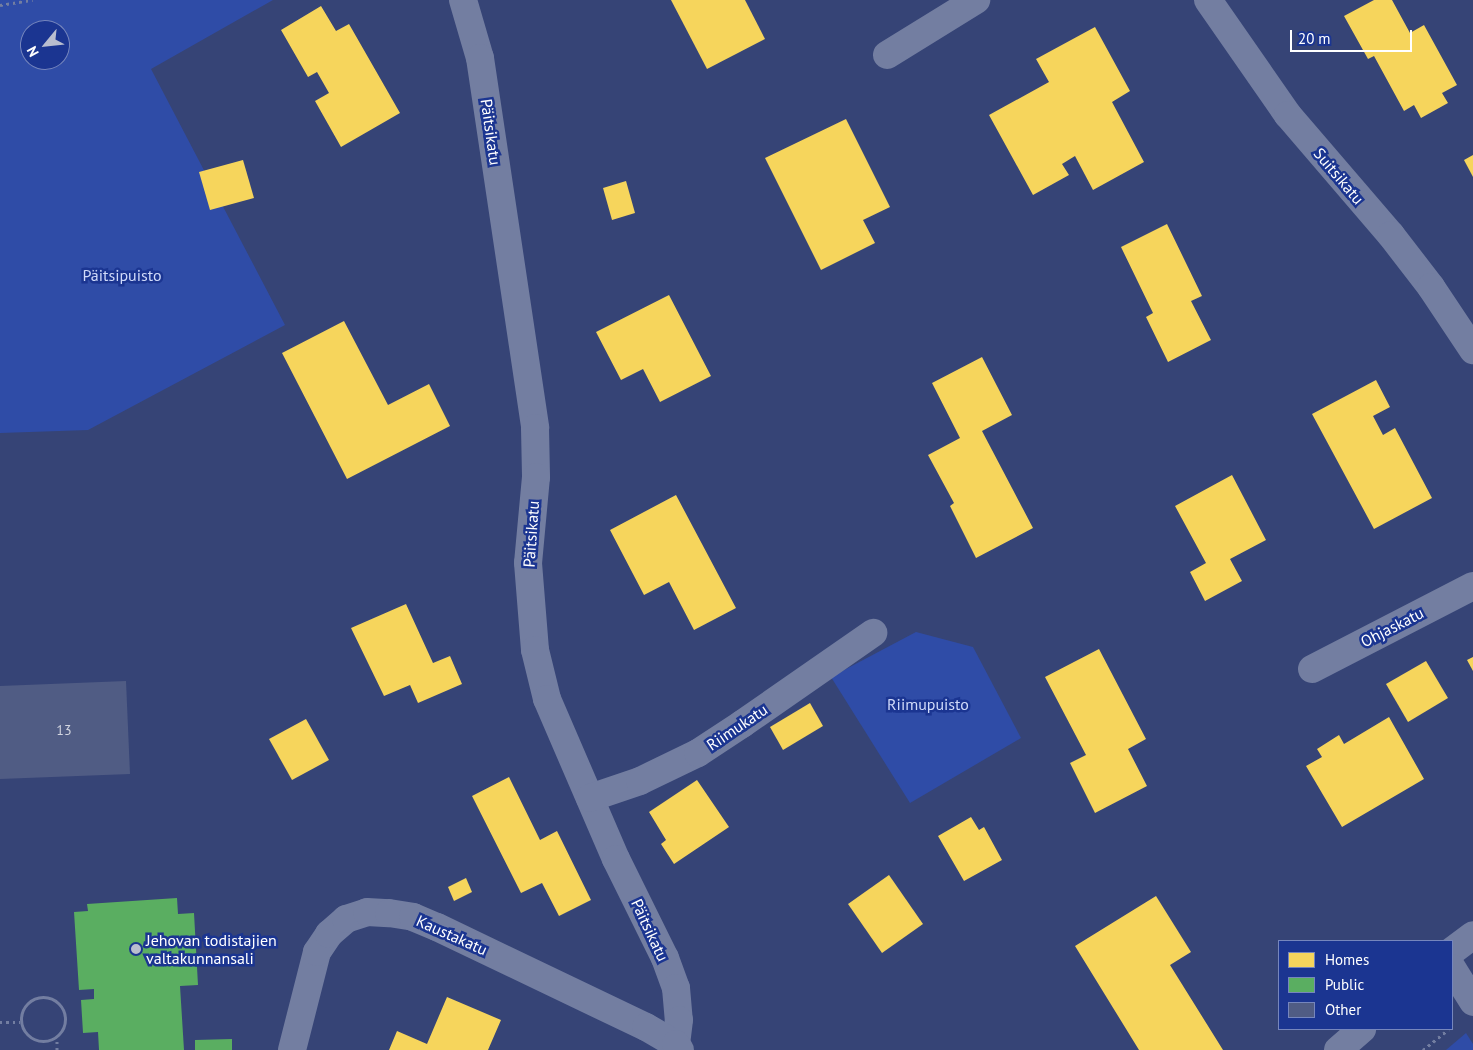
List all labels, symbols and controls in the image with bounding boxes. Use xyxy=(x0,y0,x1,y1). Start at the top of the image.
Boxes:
north arrow xyxy=(20,20,70,70)
scale bar xyxy=(1293,20,1416,52)
text: 20 m xyxy=(1298,29,1331,48)
text: N xyxy=(23,43,43,60)
street label: Päitsikatu xyxy=(477,98,505,166)
street label: Suitsikatu xyxy=(1310,144,1368,208)
park label: Päitsipuisto xyxy=(82,265,162,285)
street label: Päitsikatu xyxy=(519,500,543,568)
street label: Ohjaskatu xyxy=(1357,603,1427,651)
park label: Riimupuisto xyxy=(887,694,969,714)
street label: Riimukatu xyxy=(703,700,771,754)
house number: 13 xyxy=(56,722,72,738)
street label: Päitsikatu xyxy=(627,896,673,964)
street label: Kaustakatu xyxy=(414,911,490,959)
place label: Jehovan todistajien valtakunnansali xyxy=(146,930,277,968)
legend xyxy=(1278,940,1453,1030)
marker: Jehovan todistajien valtakunnansali xyxy=(130,943,142,955)
text: Homes xyxy=(1325,950,1369,969)
text: Public xyxy=(1325,975,1364,994)
text: Other xyxy=(1325,1000,1361,1019)

